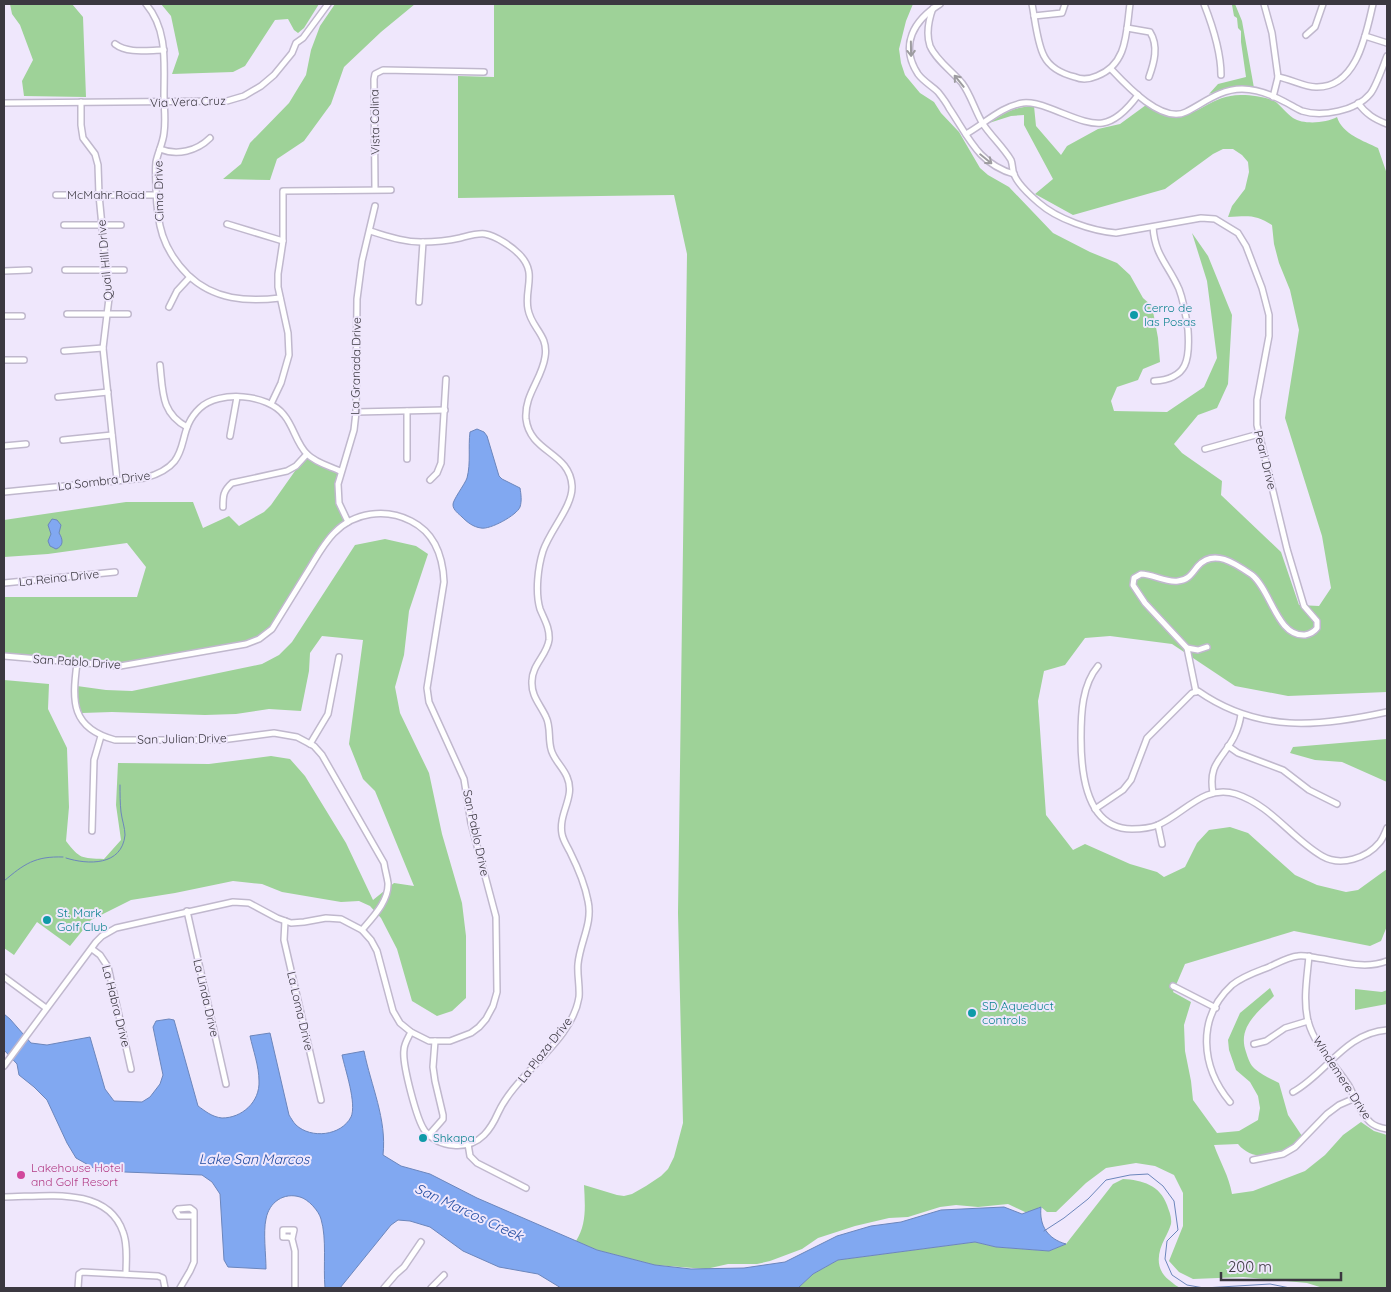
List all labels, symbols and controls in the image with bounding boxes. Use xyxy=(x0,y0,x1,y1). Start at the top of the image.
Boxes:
one-way arrow xyxy=(906,40,916,56)
one-way arrow xyxy=(954,74,965,87)
street label: Vista Colina xyxy=(366,89,383,155)
street label: Via Vera Cruz xyxy=(150,93,226,110)
one-way arrow xyxy=(979,153,992,164)
street label: Cima Drive xyxy=(150,160,167,222)
street label: McMahr Road xyxy=(67,187,145,202)
street label: Quail Hill Drive xyxy=(93,219,115,301)
place label: Cerro de las Posas xyxy=(1144,300,1196,329)
marker: Cerro de las Posas xyxy=(1128,309,1140,321)
street label: La Granada Drive xyxy=(347,317,364,415)
street label: Pearl Drive xyxy=(1251,429,1280,491)
street label: La Sombra Drive xyxy=(57,467,151,494)
street label: La Reina Drive xyxy=(18,566,100,589)
street label: San Pablo Drive xyxy=(33,651,122,672)
street label: San Julian Drive xyxy=(137,730,227,747)
street label: San Pablo Drive xyxy=(460,788,493,878)
place label: St. Mark Golf Club xyxy=(57,905,108,934)
marker: St. Mark Golf Club xyxy=(41,914,53,926)
street label: La Linda Drive xyxy=(190,957,223,1039)
street label: La Habra Drive xyxy=(99,963,134,1049)
street label: La Loma Drive xyxy=(284,970,317,1052)
place label: SD Aqueduct controls xyxy=(982,998,1054,1027)
marker: SD Aqueduct controls xyxy=(966,1007,978,1019)
street label: La Plaza Drive xyxy=(514,1014,575,1086)
street label: Windemere Drive xyxy=(1310,1033,1375,1122)
place label: Shkapa xyxy=(433,1130,475,1145)
marker: Shkapa xyxy=(417,1132,429,1144)
water label: Lake San Marcos xyxy=(199,1150,311,1168)
place label: Lakehouse Hotel and Golf Resort xyxy=(31,1160,124,1189)
marker: Lakehouse Hotel and Golf Resort xyxy=(15,1169,27,1181)
water label: San Marcos Creek xyxy=(412,1179,527,1246)
scale bar xyxy=(1221,1250,1341,1282)
text: 200 m xyxy=(1228,1257,1272,1276)

